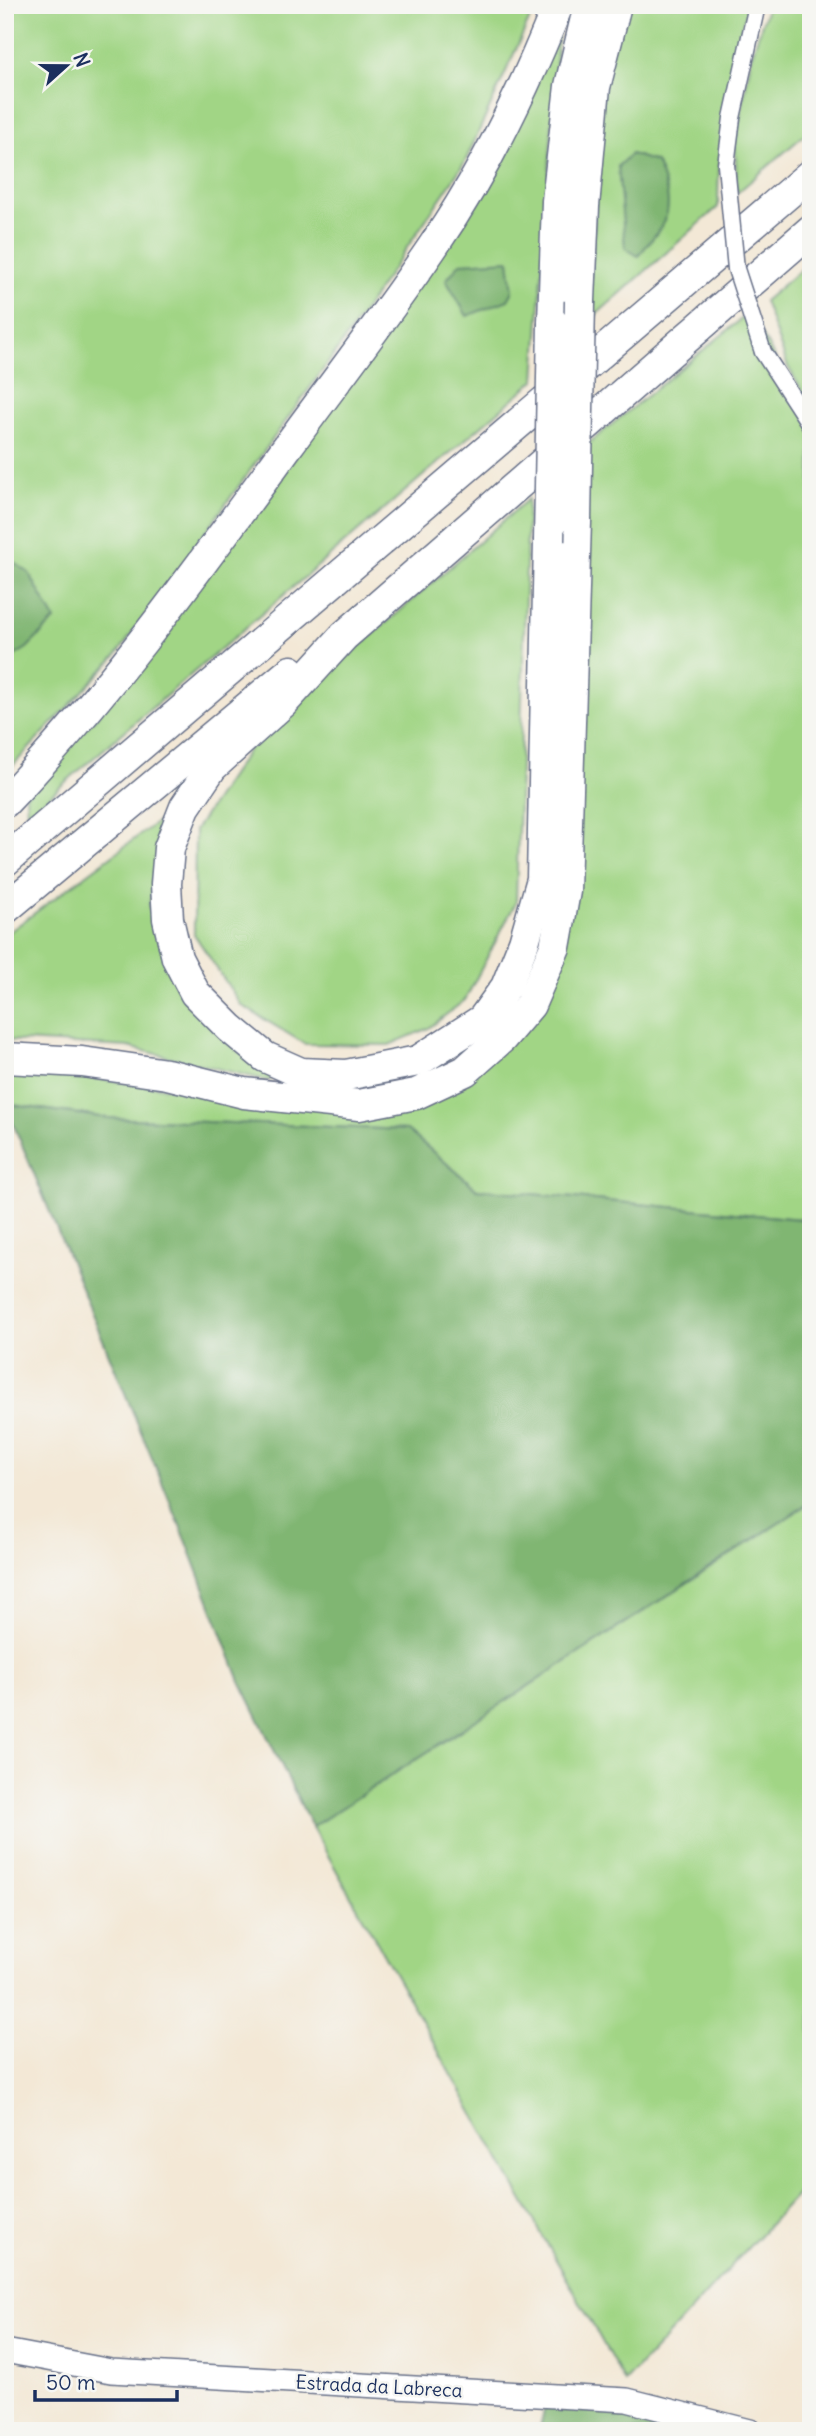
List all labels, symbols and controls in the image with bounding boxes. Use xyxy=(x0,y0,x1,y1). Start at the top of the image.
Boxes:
north arrow xyxy=(32,32,102,102)
text: N xyxy=(68,49,95,70)
scale bar xyxy=(35,2359,177,2403)
text: 50 m xyxy=(46,2369,95,2396)
street label: Estrada da Labreca xyxy=(295,2370,463,2402)

